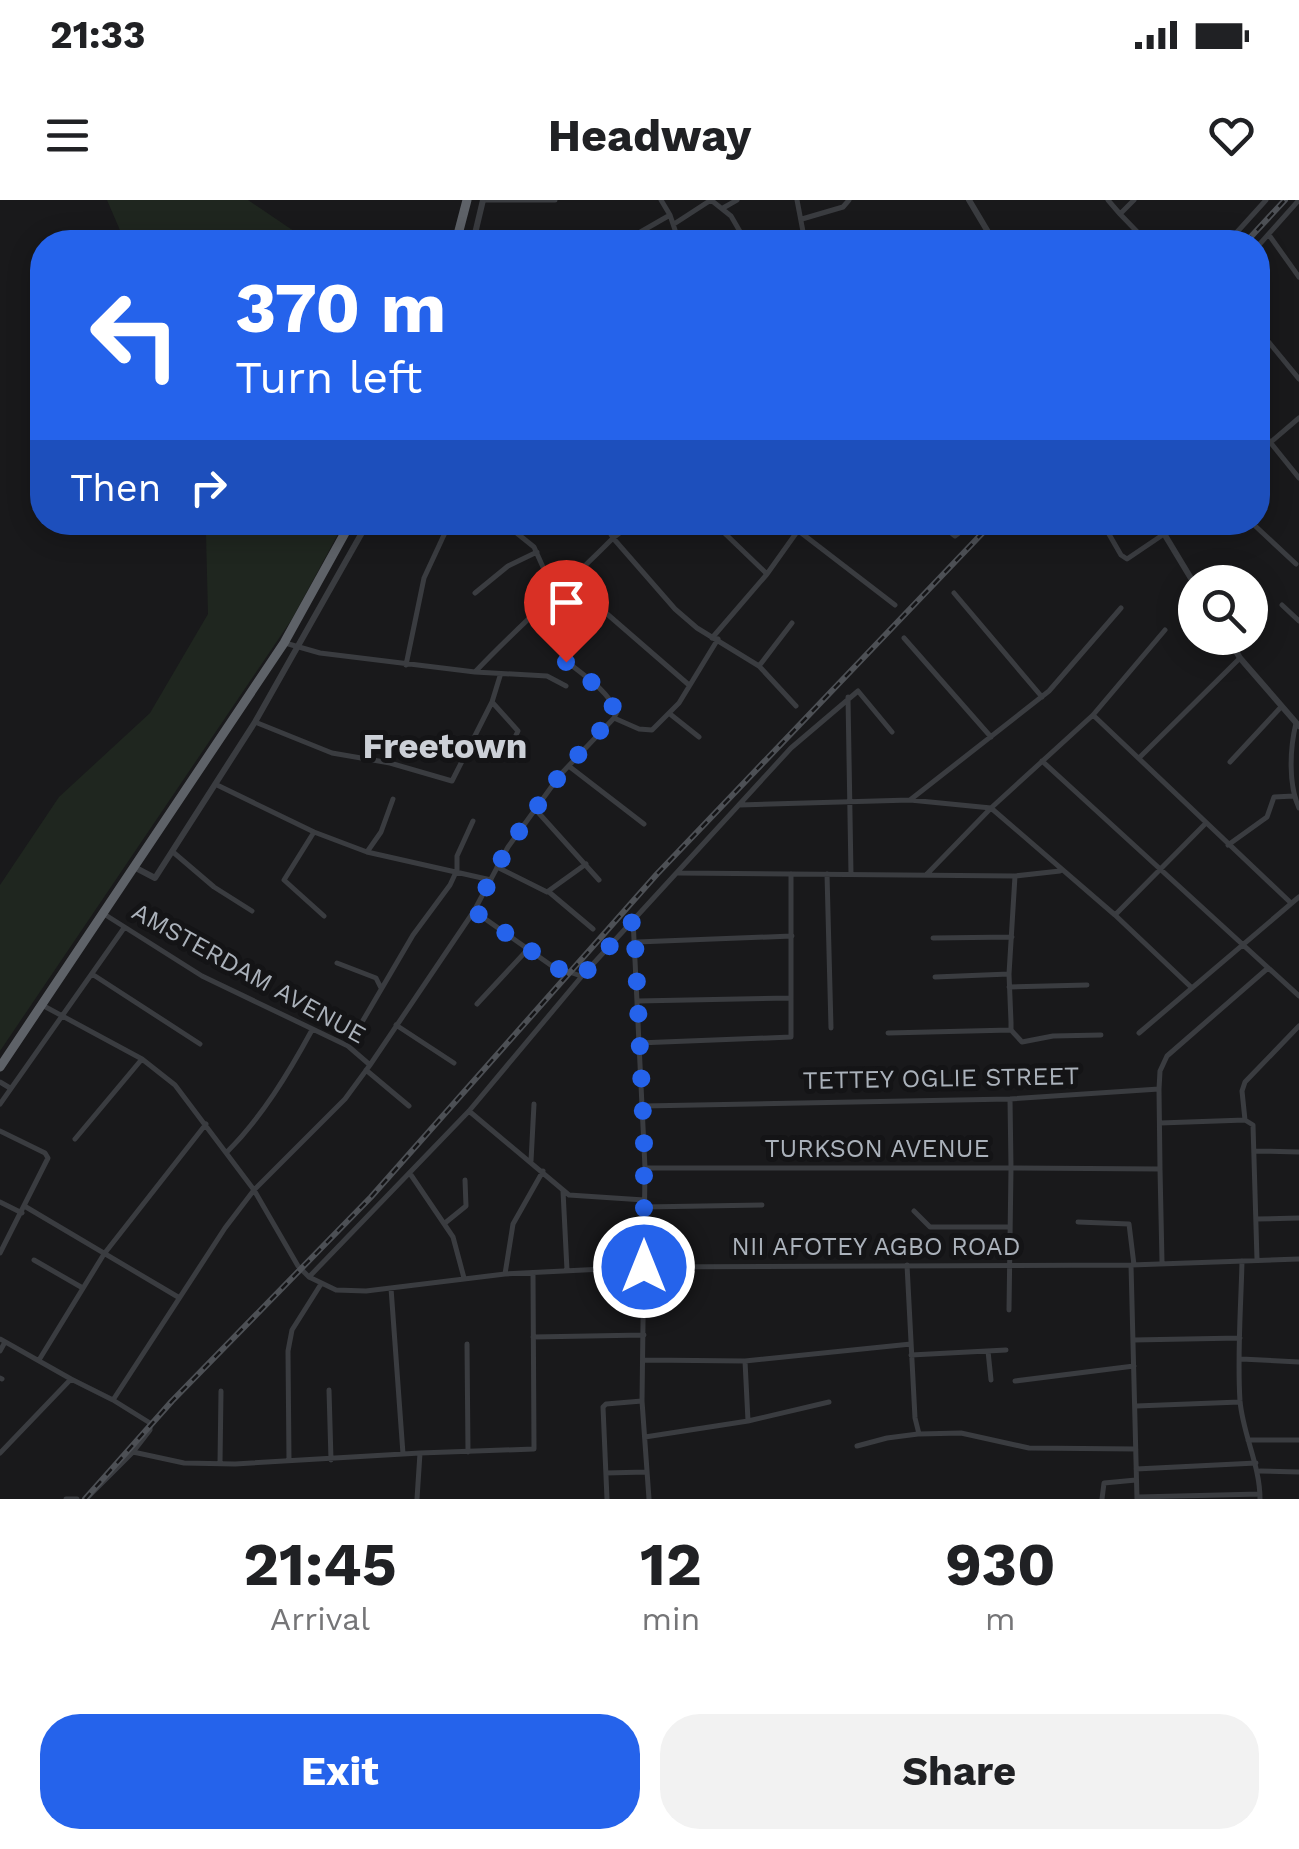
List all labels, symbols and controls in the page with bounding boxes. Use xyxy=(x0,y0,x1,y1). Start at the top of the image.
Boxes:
text: 21:33 xyxy=(50,13,146,57)
icon: menu xyxy=(40,108,95,163)
icon: heart xyxy=(1204,108,1259,163)
text: Headway xyxy=(548,109,751,162)
text: 370 m xyxy=(235,267,446,349)
icon: left xyxy=(70,270,200,400)
text: Turn left xyxy=(235,351,422,404)
icon: right xyxy=(181,460,236,515)
text: Then xyxy=(70,466,161,510)
pin xyxy=(524,560,609,663)
map controls xyxy=(1178,565,1268,655)
button: search xyxy=(1178,565,1268,655)
icon: arrive xyxy=(539,575,594,630)
district label: Freetown xyxy=(363,725,528,767)
street label: AMSTERDAM AVENUE xyxy=(127,897,371,1049)
street label: TETTEY OGLIE STREET xyxy=(802,1061,1080,1095)
street label: TURKSON AVENUE xyxy=(764,1134,990,1163)
position arrow xyxy=(592,1215,696,1319)
street label: NII AFOTEY AGBO ROAD xyxy=(732,1232,1020,1261)
text: 21:45 xyxy=(243,1529,397,1600)
text: 12 xyxy=(640,1529,702,1600)
text: 930 xyxy=(945,1529,1056,1600)
text: Arrival xyxy=(270,1600,370,1638)
text: min xyxy=(641,1600,700,1638)
text: m xyxy=(985,1600,1016,1638)
button: Exit xyxy=(40,1714,640,1829)
button: Share xyxy=(660,1714,1259,1829)

